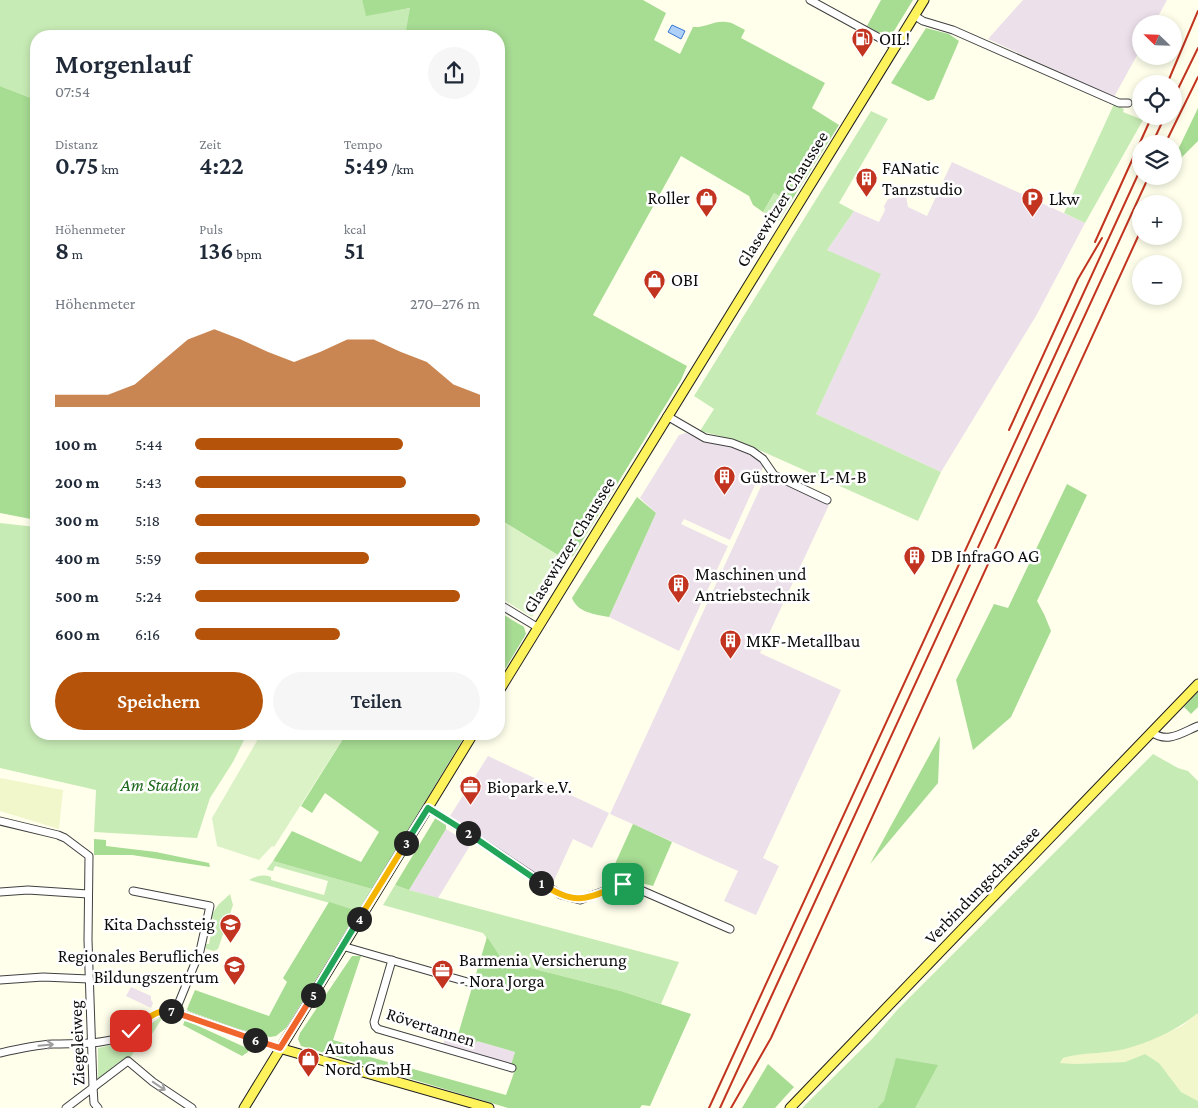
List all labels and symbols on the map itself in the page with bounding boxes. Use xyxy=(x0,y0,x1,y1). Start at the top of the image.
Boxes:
north arrow xyxy=(1132,15,1182,65)
fuel station icon: OIL! xyxy=(851,27,875,58)
place label: OIL! xyxy=(879,29,910,49)
street label: Glasewitzer Chaussee xyxy=(732,127,832,271)
place label: FANatic Tanzstudio xyxy=(882,158,963,199)
building icon: FANatic Tanzstudio xyxy=(854,166,878,197)
shop icon: Roller xyxy=(694,186,718,217)
parking icon: Lkw xyxy=(1021,187,1045,218)
place label: Roller xyxy=(648,188,691,208)
place label: Lkw xyxy=(1049,189,1080,209)
shop icon: OBI xyxy=(643,268,667,299)
place label: OBI xyxy=(671,270,698,290)
building icon: Güstrower L-M-B xyxy=(712,465,736,496)
place label: Güstrower L-M-B xyxy=(740,467,867,487)
street label: Glasewitzer Chaussee xyxy=(519,473,619,617)
building icon: DB InfraGO AG xyxy=(903,544,927,575)
place label: DB InfraGO AG xyxy=(931,546,1039,566)
place label: Maschinen und Antriebstechnik xyxy=(695,564,810,605)
building icon: Maschinen und Antriebstechnik xyxy=(667,572,691,603)
building icon: MKF-Metallbau xyxy=(718,629,742,660)
place label: MKF-Metallbau xyxy=(746,631,861,651)
park label: Am Stadion xyxy=(120,775,199,795)
office icon: Biopark e.V. xyxy=(459,775,483,806)
place label: Biopark e.V. xyxy=(487,777,572,797)
pin: 2 xyxy=(456,820,480,846)
street label: Verbindungschaussee xyxy=(920,822,1044,948)
pin: 3 xyxy=(394,830,418,856)
pin xyxy=(602,863,644,905)
pin: 1 xyxy=(528,870,554,896)
pin: 4 xyxy=(346,906,372,932)
school or university icon: Kita Dachssteig xyxy=(219,912,243,943)
place label: Kita Dachssteig xyxy=(104,914,215,934)
place label: Regionales Berufliches Bildungszentrum xyxy=(58,946,220,987)
place label: Barmenia Versicherung - Nora Jorga xyxy=(459,950,627,991)
school or university icon: Regionales Berufliches Bildungszentrum xyxy=(223,954,247,985)
office icon: Barmenia Versicherung - Nora Jorga xyxy=(431,958,455,989)
pin: 5 xyxy=(300,982,326,1008)
pin: 7 xyxy=(158,998,184,1024)
street label: Ziegeleiweg xyxy=(66,1000,88,1086)
street label: Rövertannen xyxy=(384,1003,478,1051)
pin xyxy=(110,1010,152,1052)
pin: 6 xyxy=(242,1028,268,1052)
place label: Autohaus Nord GmbH xyxy=(325,1038,412,1079)
one-way arrow xyxy=(38,1040,54,1050)
shop icon: Autohaus Nord GmbH xyxy=(297,1046,321,1077)
one-way arrow xyxy=(152,1081,166,1091)

